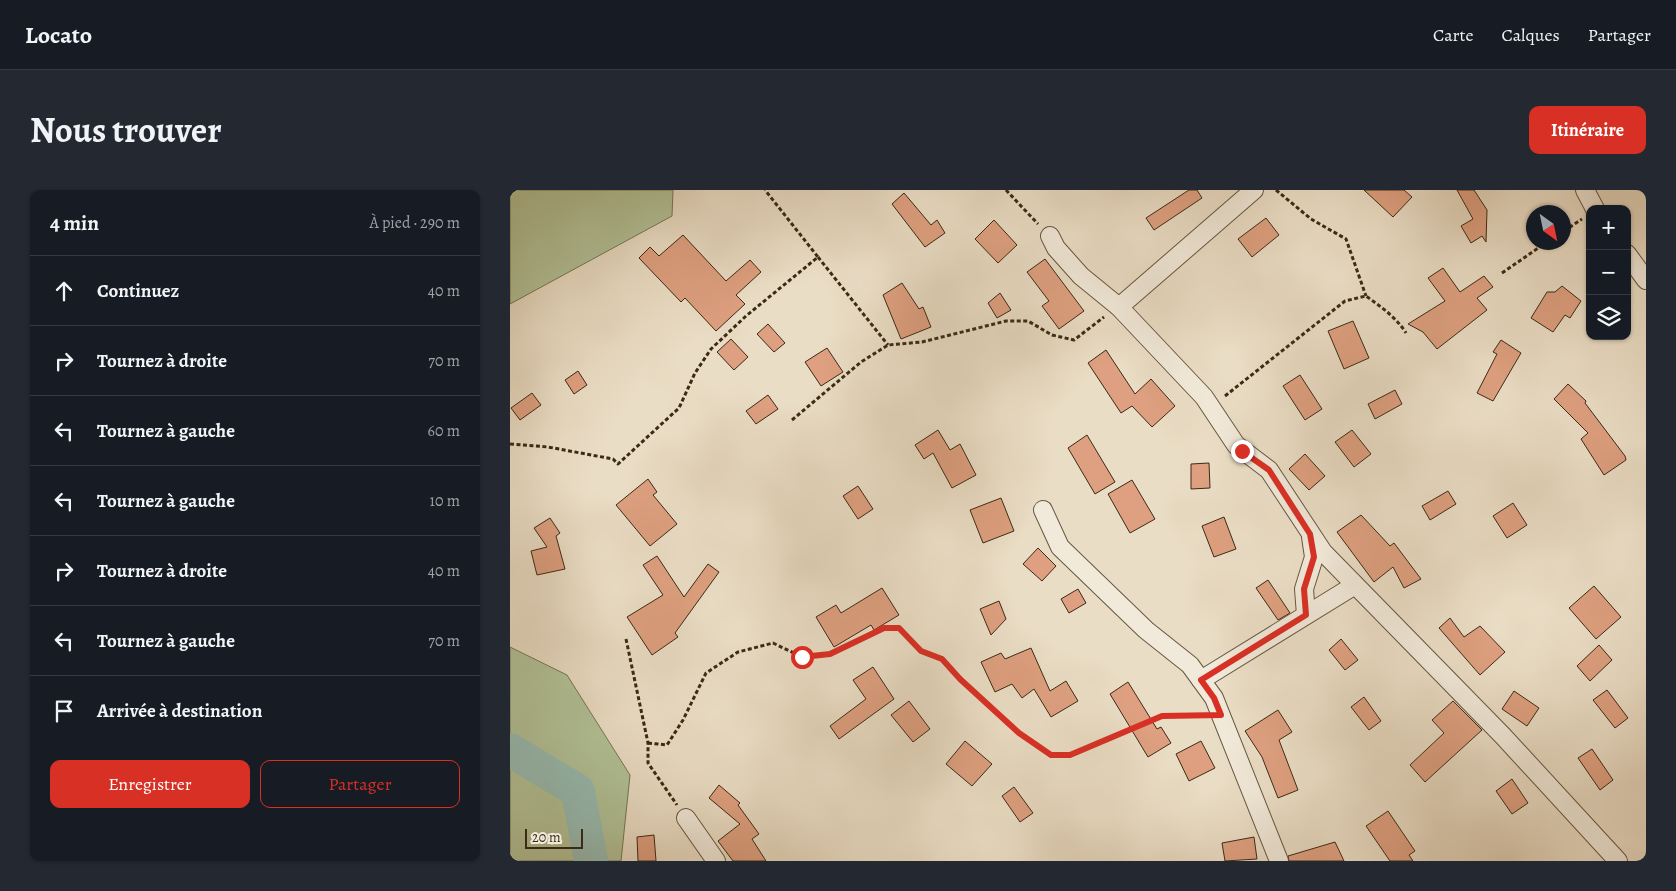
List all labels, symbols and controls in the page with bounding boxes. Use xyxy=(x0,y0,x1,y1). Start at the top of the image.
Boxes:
text: Locato xyxy=(25,19,92,51)
text: Carte xyxy=(1433,23,1473,47)
text: Calques xyxy=(1501,23,1560,47)
text: Partager xyxy=(1588,23,1651,47)
text: Nous trouver xyxy=(30,106,222,154)
button: Itinéraire xyxy=(1529,106,1646,154)
north arrow xyxy=(1526,205,1571,250)
map controls xyxy=(1586,205,1631,340)
button: + xyxy=(1586,205,1631,250)
text: 4 min xyxy=(50,209,99,237)
text: À pied · 290 m xyxy=(369,212,460,234)
button: − xyxy=(1586,250,1631,295)
icon: ahead xyxy=(50,277,78,305)
text: Continuez xyxy=(97,278,179,304)
text: 40 m xyxy=(428,280,460,302)
button: layers xyxy=(1586,295,1631,340)
icon: right xyxy=(50,347,78,375)
text: Tournez à droite xyxy=(97,348,227,374)
text: 70 m xyxy=(428,350,460,372)
icon: left xyxy=(50,417,78,445)
text: Tournez à gauche xyxy=(97,418,235,444)
text: 60 m xyxy=(428,420,460,442)
route end xyxy=(1231,440,1254,463)
icon: left xyxy=(50,487,78,515)
text: Tournez à gauche xyxy=(97,488,235,514)
text: 10 m xyxy=(430,490,460,512)
icon: right xyxy=(50,557,78,585)
text: Tournez à droite xyxy=(97,558,227,584)
text: 40 m xyxy=(428,560,460,582)
icon: left xyxy=(50,627,78,655)
text: Tournez à gauche xyxy=(97,628,235,654)
text: 70 m xyxy=(428,630,460,652)
route start xyxy=(791,646,814,669)
icon: arrive xyxy=(50,697,78,725)
text: Arrivée à destination xyxy=(97,698,262,724)
button: Enregistrer xyxy=(50,760,250,808)
button: Partager xyxy=(260,760,460,808)
scale bar xyxy=(525,826,582,849)
text: 20 m xyxy=(532,828,561,847)

